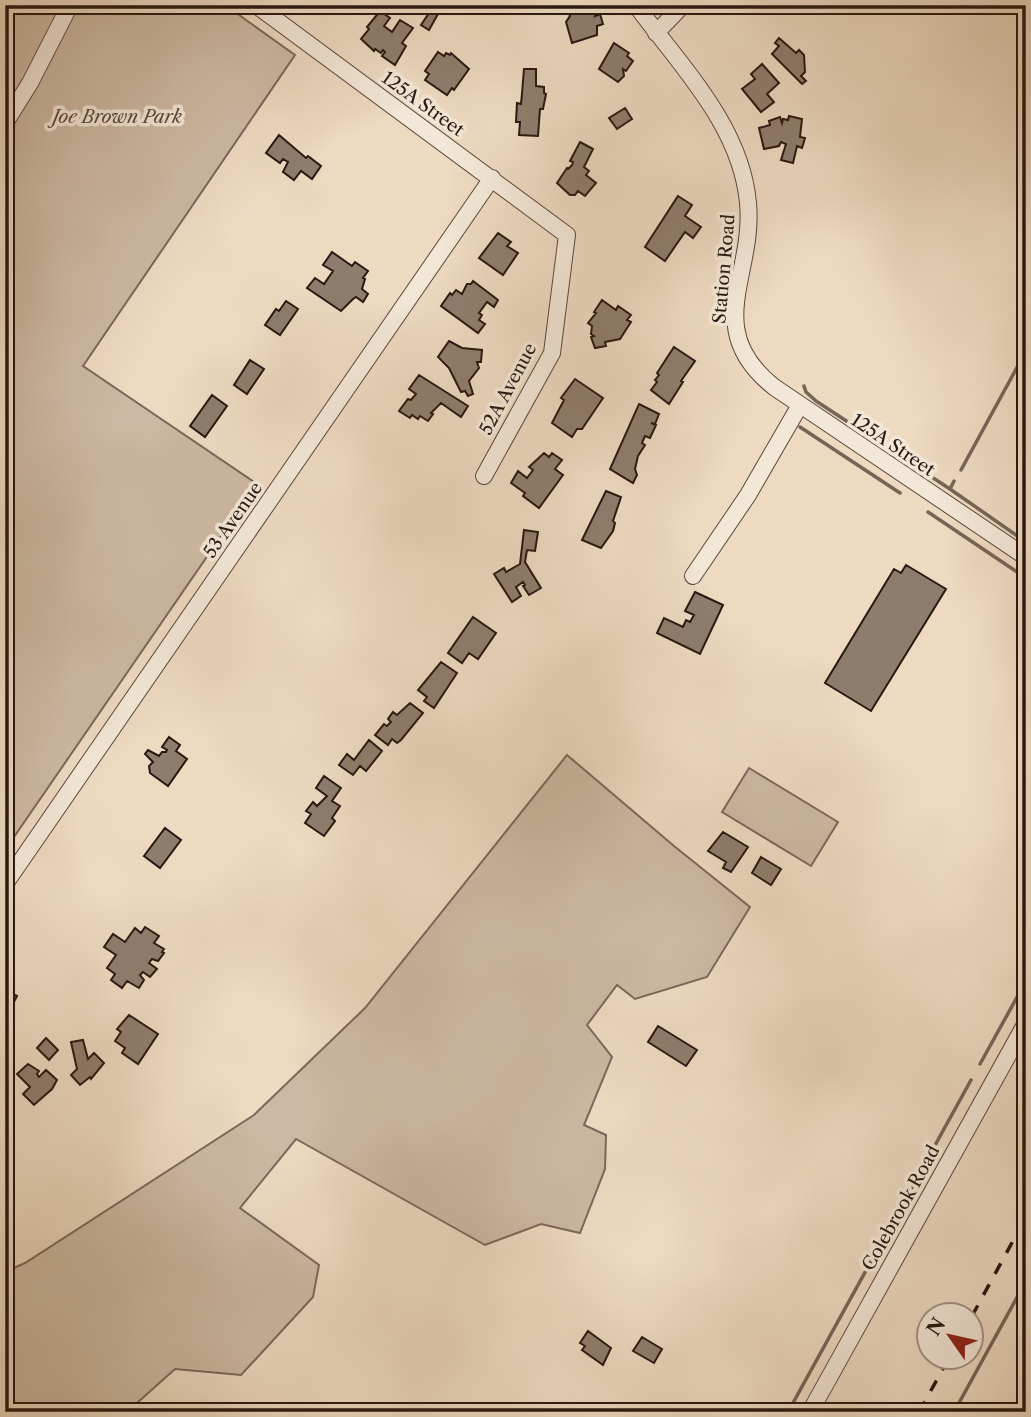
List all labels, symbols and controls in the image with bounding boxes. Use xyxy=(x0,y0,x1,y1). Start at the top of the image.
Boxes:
street label: 125A Street xyxy=(378,67,469,142)
park label: Joe Brown Park xyxy=(47,106,182,128)
street label: Station Road xyxy=(708,213,740,325)
street label: 52A Avenue xyxy=(475,339,541,439)
street label: 125A Street xyxy=(847,409,940,481)
street label: 53 Avenue xyxy=(199,478,267,562)
street label: Colebrook Road xyxy=(857,1141,945,1275)
north arrow xyxy=(916,1302,986,1372)
text: N xyxy=(922,1313,950,1340)

